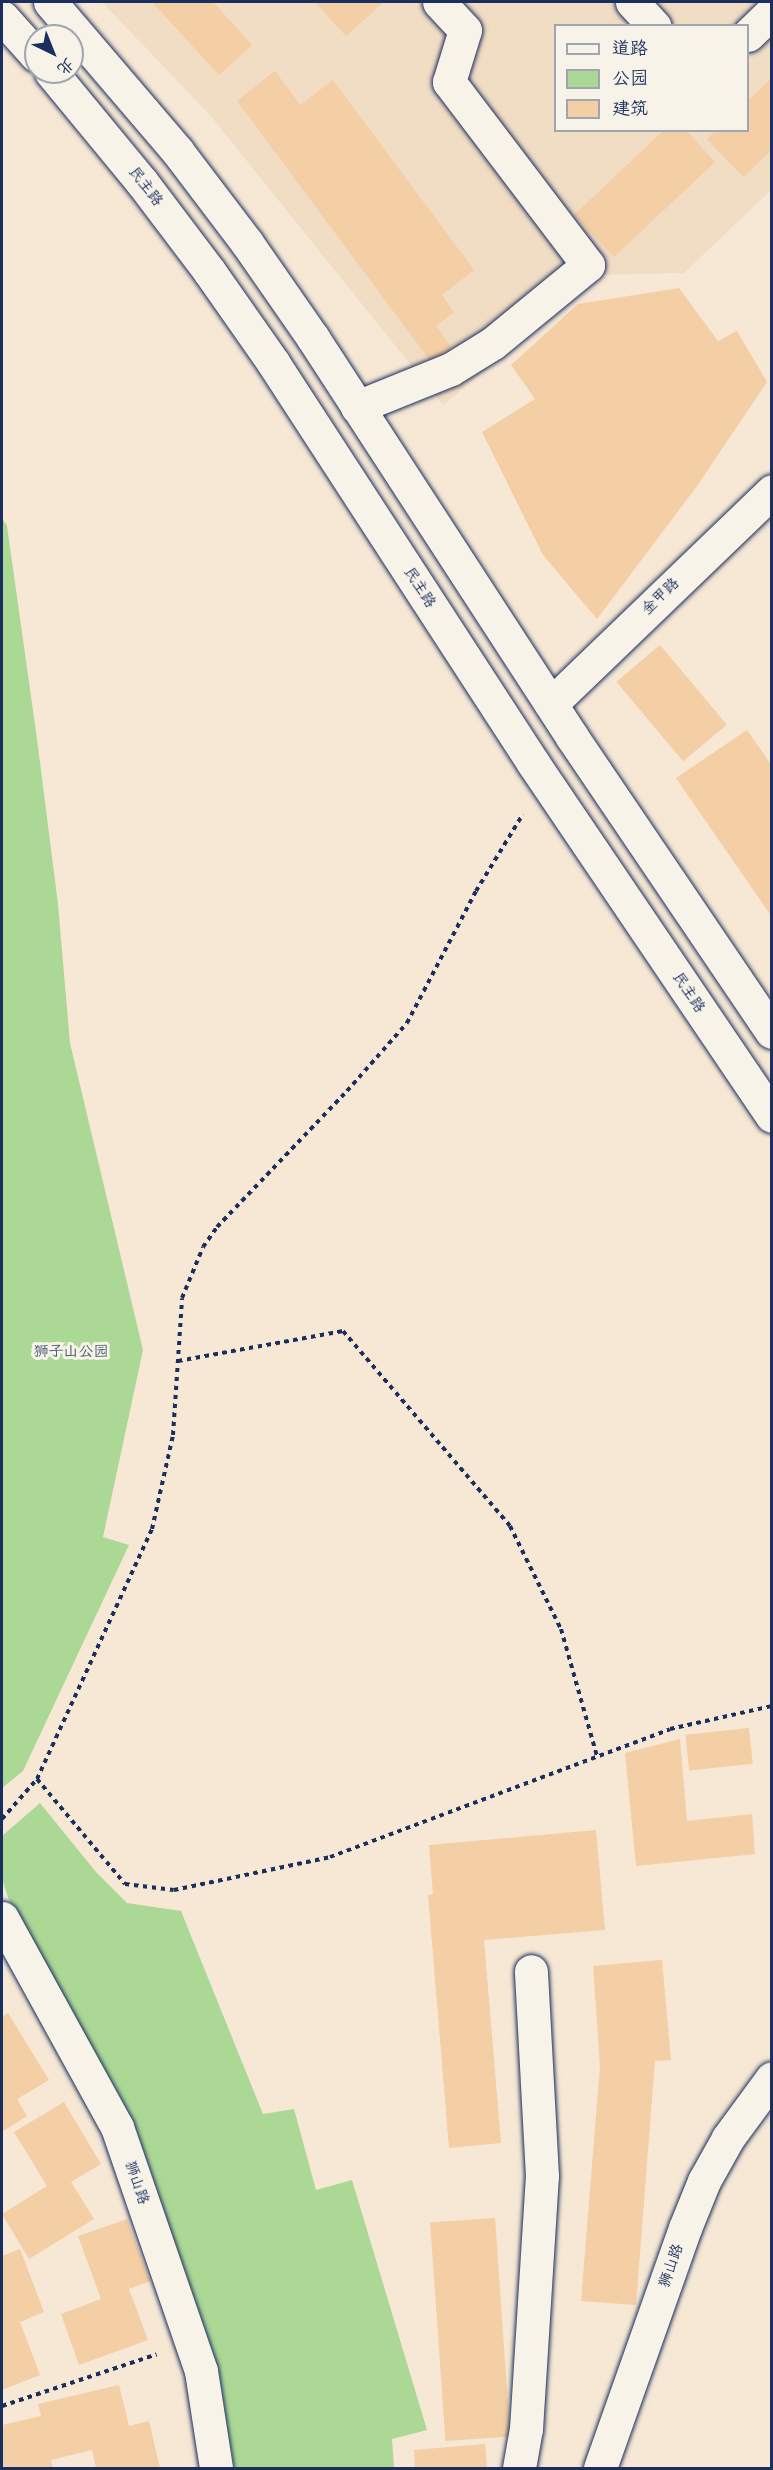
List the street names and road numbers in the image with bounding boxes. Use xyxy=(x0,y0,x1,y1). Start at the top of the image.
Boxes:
street label: 民主路 xyxy=(124,164,166,210)
street label: 民主路 xyxy=(399,564,439,612)
street label: 金甲路 xyxy=(639,575,683,619)
street label: 民主路 xyxy=(668,969,708,1017)
street label: 狮山路 xyxy=(120,2159,152,2207)
street label: 狮山路 xyxy=(656,2242,688,2290)

